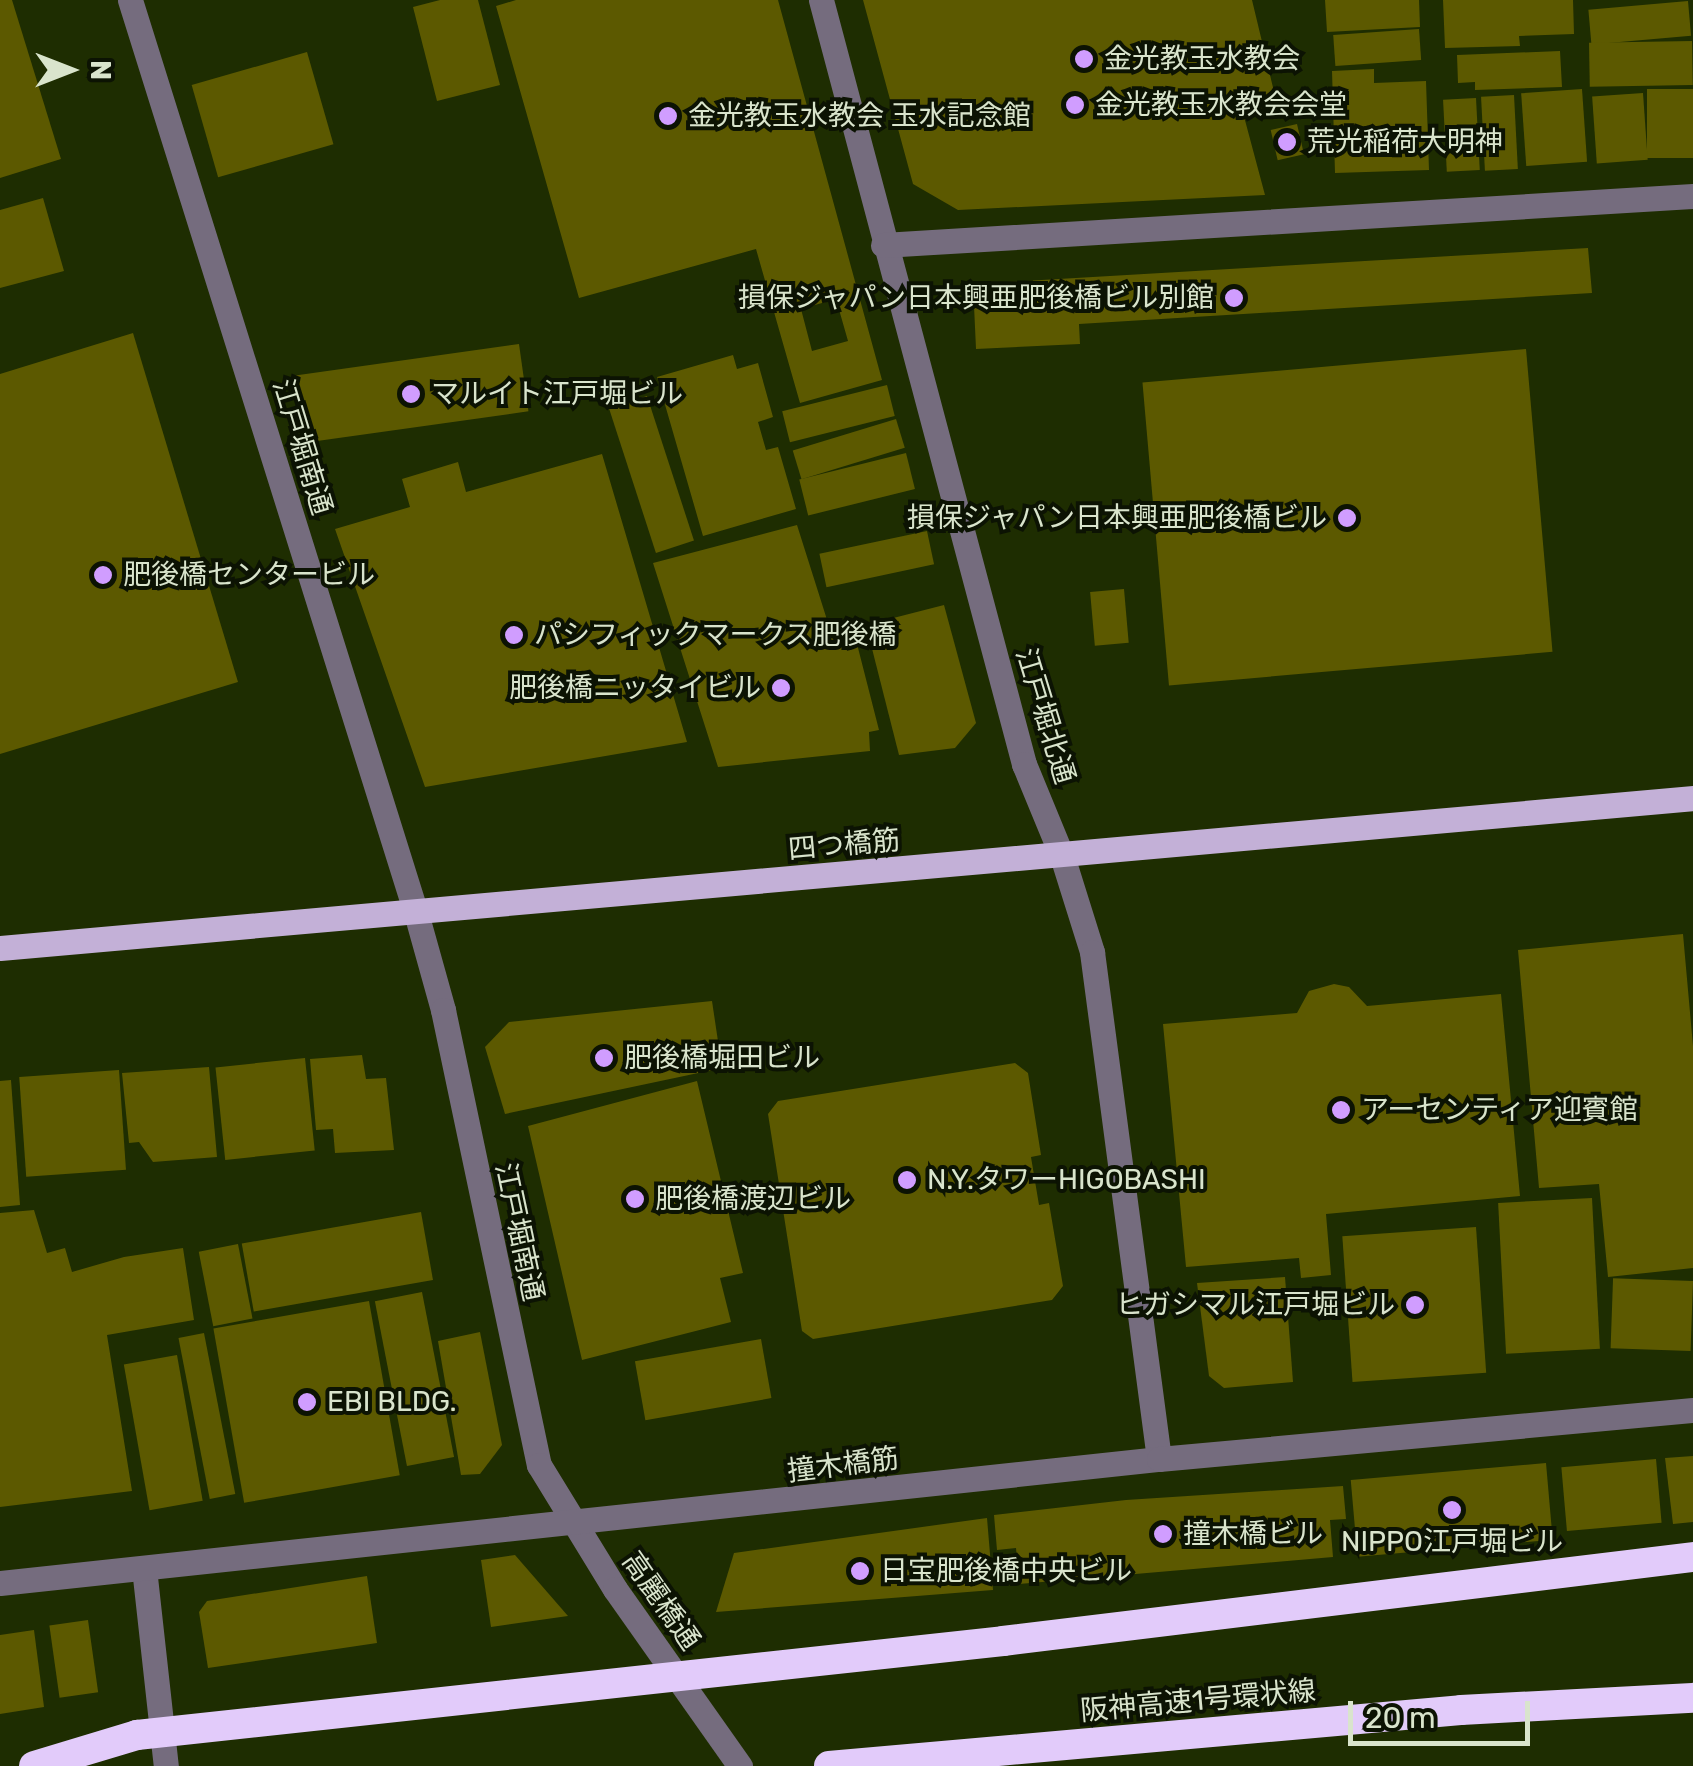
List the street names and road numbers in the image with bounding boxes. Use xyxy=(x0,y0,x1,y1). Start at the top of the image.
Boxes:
street label: 江戸堀南通 xyxy=(265,375,339,519)
street label: 江戸堀北通 xyxy=(1008,644,1082,788)
street label: 四つ橋筋 xyxy=(787,823,901,867)
street label: 江戸堀南通 xyxy=(488,1160,550,1304)
street label: 撞木橋筋 xyxy=(785,1442,901,1488)
street label: 高麗橋通 xyxy=(615,1545,707,1657)
street label: 阪神高速1号環状線 xyxy=(1079,1674,1317,1728)

